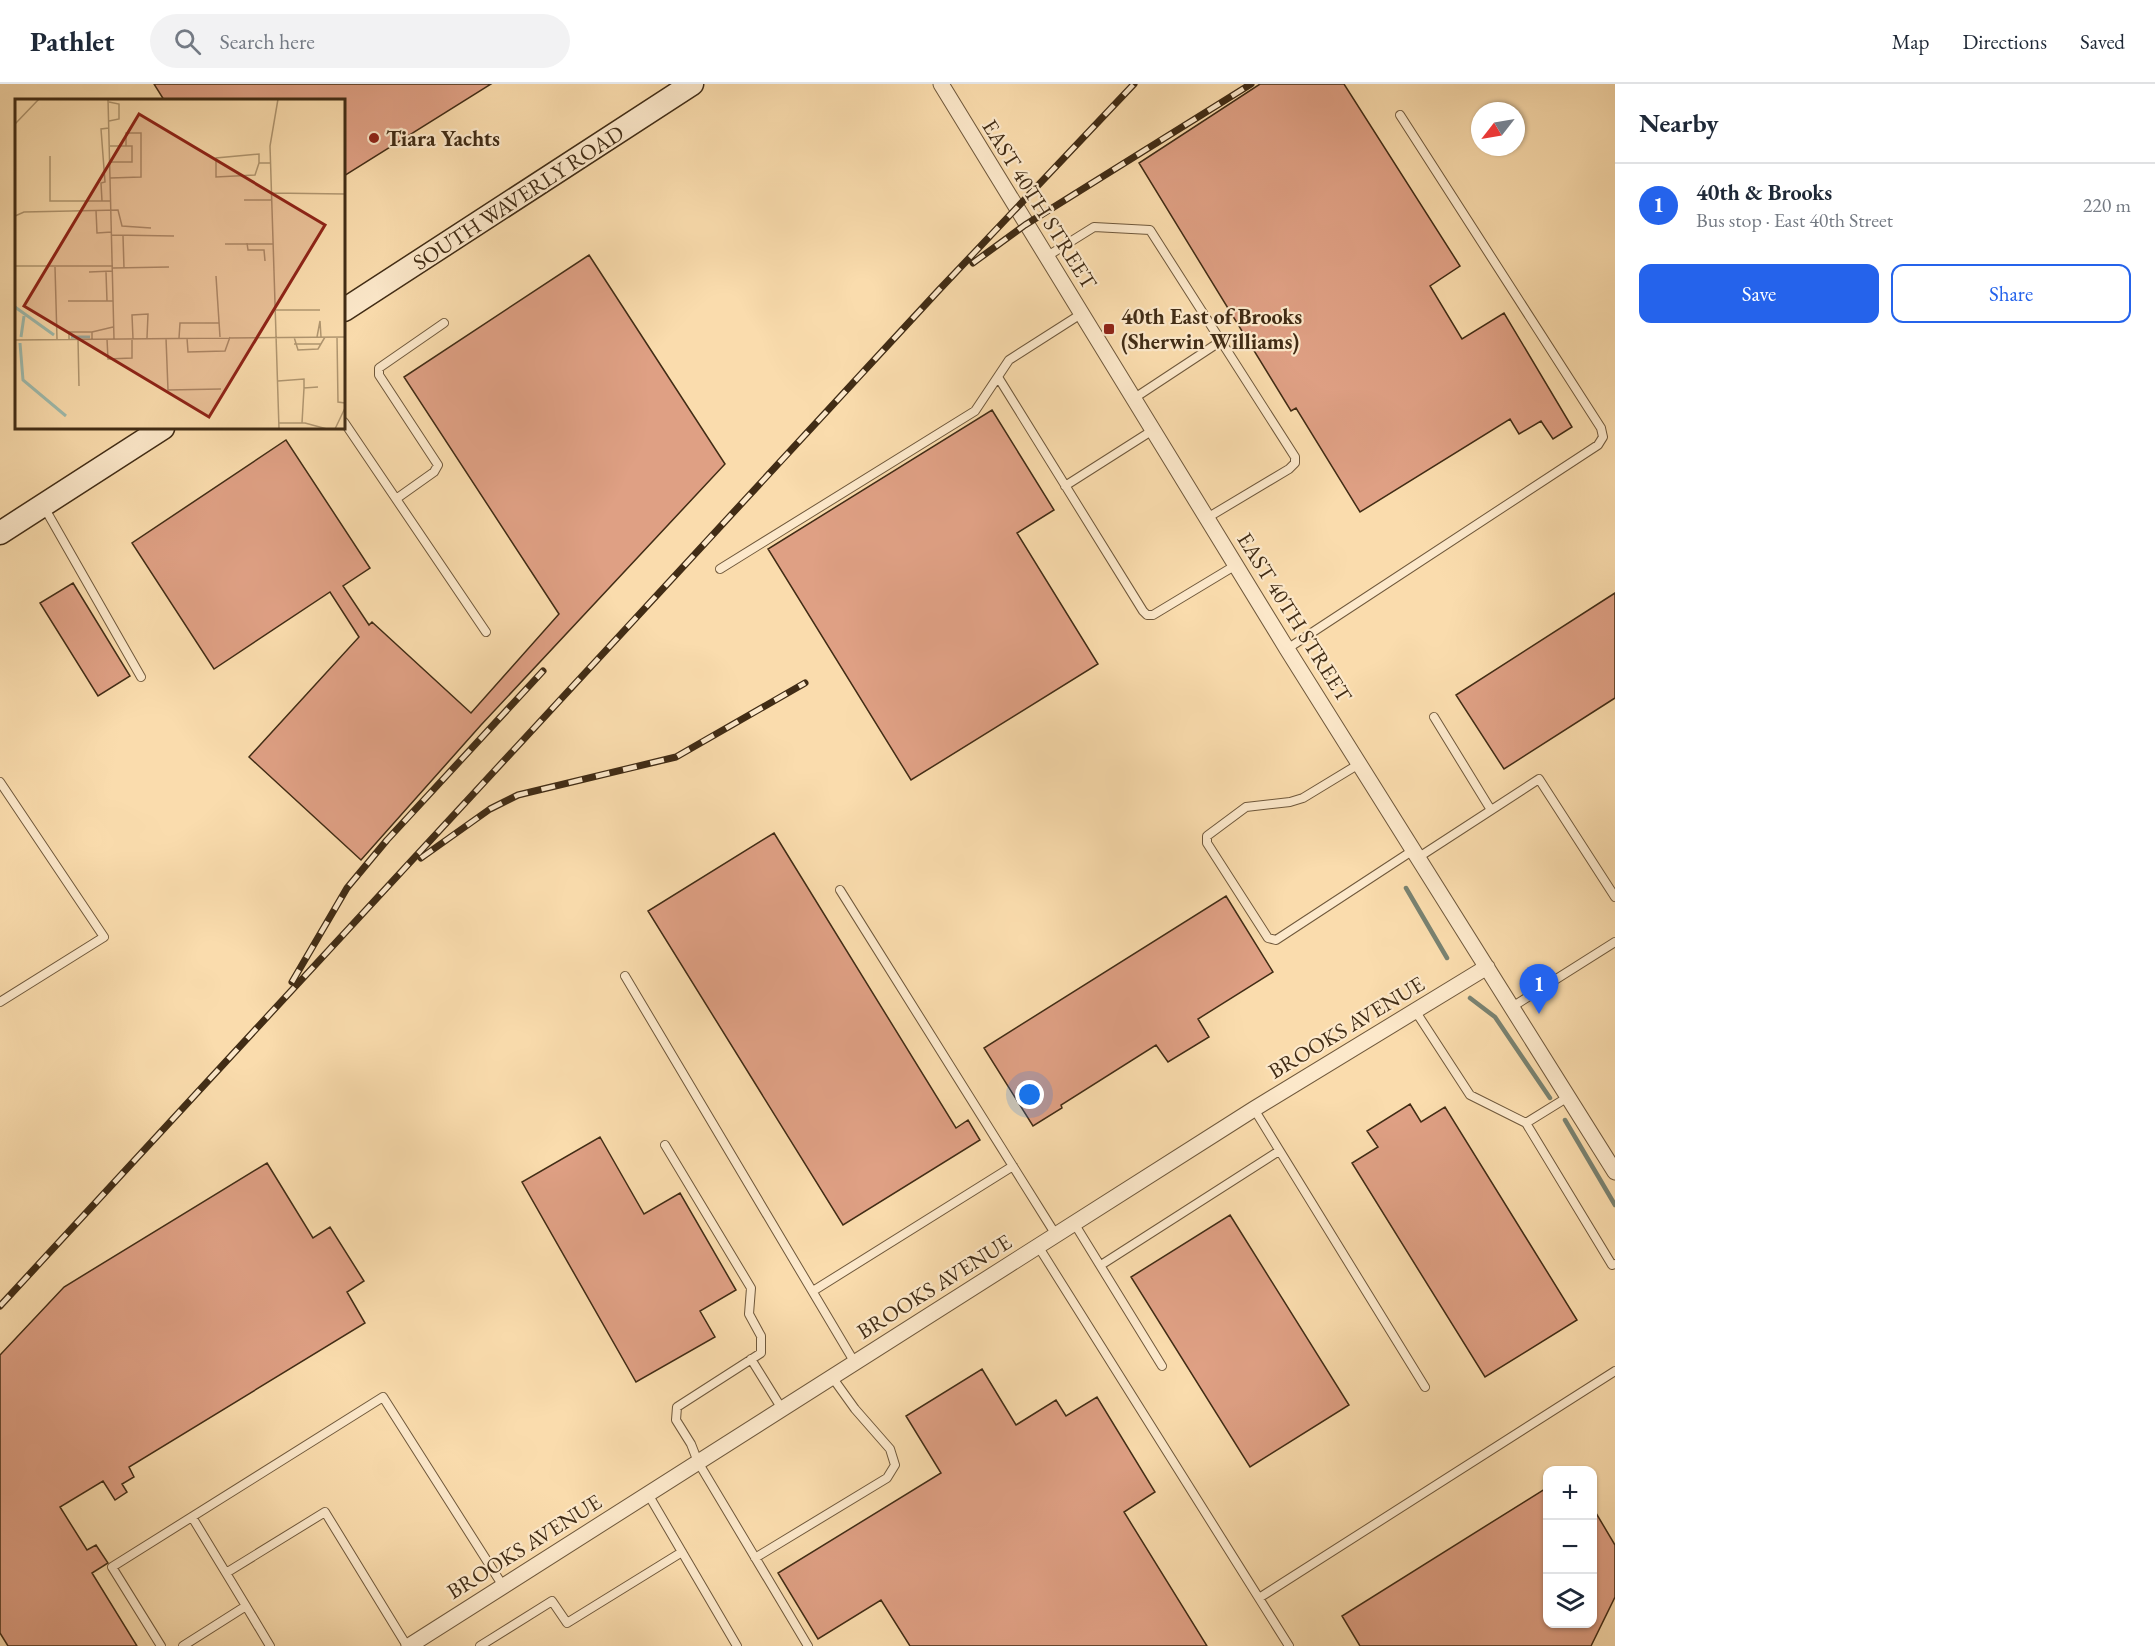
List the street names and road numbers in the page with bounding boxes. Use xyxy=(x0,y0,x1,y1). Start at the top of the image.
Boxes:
street label: EAST 40TH STREET xyxy=(976,114,1104,295)
street label: SOUTH WAVERLY ROAD xyxy=(407,118,629,277)
street label: EAST 40TH STREET xyxy=(1231,527,1359,708)
street label: BROOKS AVENUE xyxy=(1263,969,1430,1085)
street label: BROOKS AVENUE xyxy=(851,1227,1017,1346)
street label: BROOKS AVENUE xyxy=(441,1487,607,1606)

